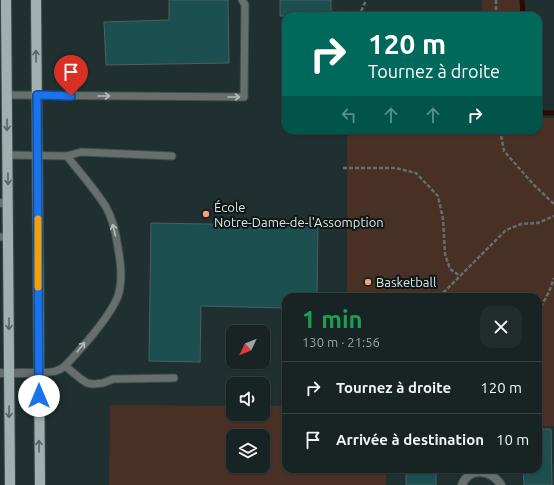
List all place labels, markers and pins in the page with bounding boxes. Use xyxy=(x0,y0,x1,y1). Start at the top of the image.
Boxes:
pin xyxy=(54,55,88,96)
place label: École Notre-Dame-de-l'Assomption xyxy=(214,199,384,229)
marker: École Notre-Dame-de-l'Assomption xyxy=(201,209,211,219)
place label: Basketball xyxy=(376,275,437,289)
marker: Basketball xyxy=(363,277,373,287)

